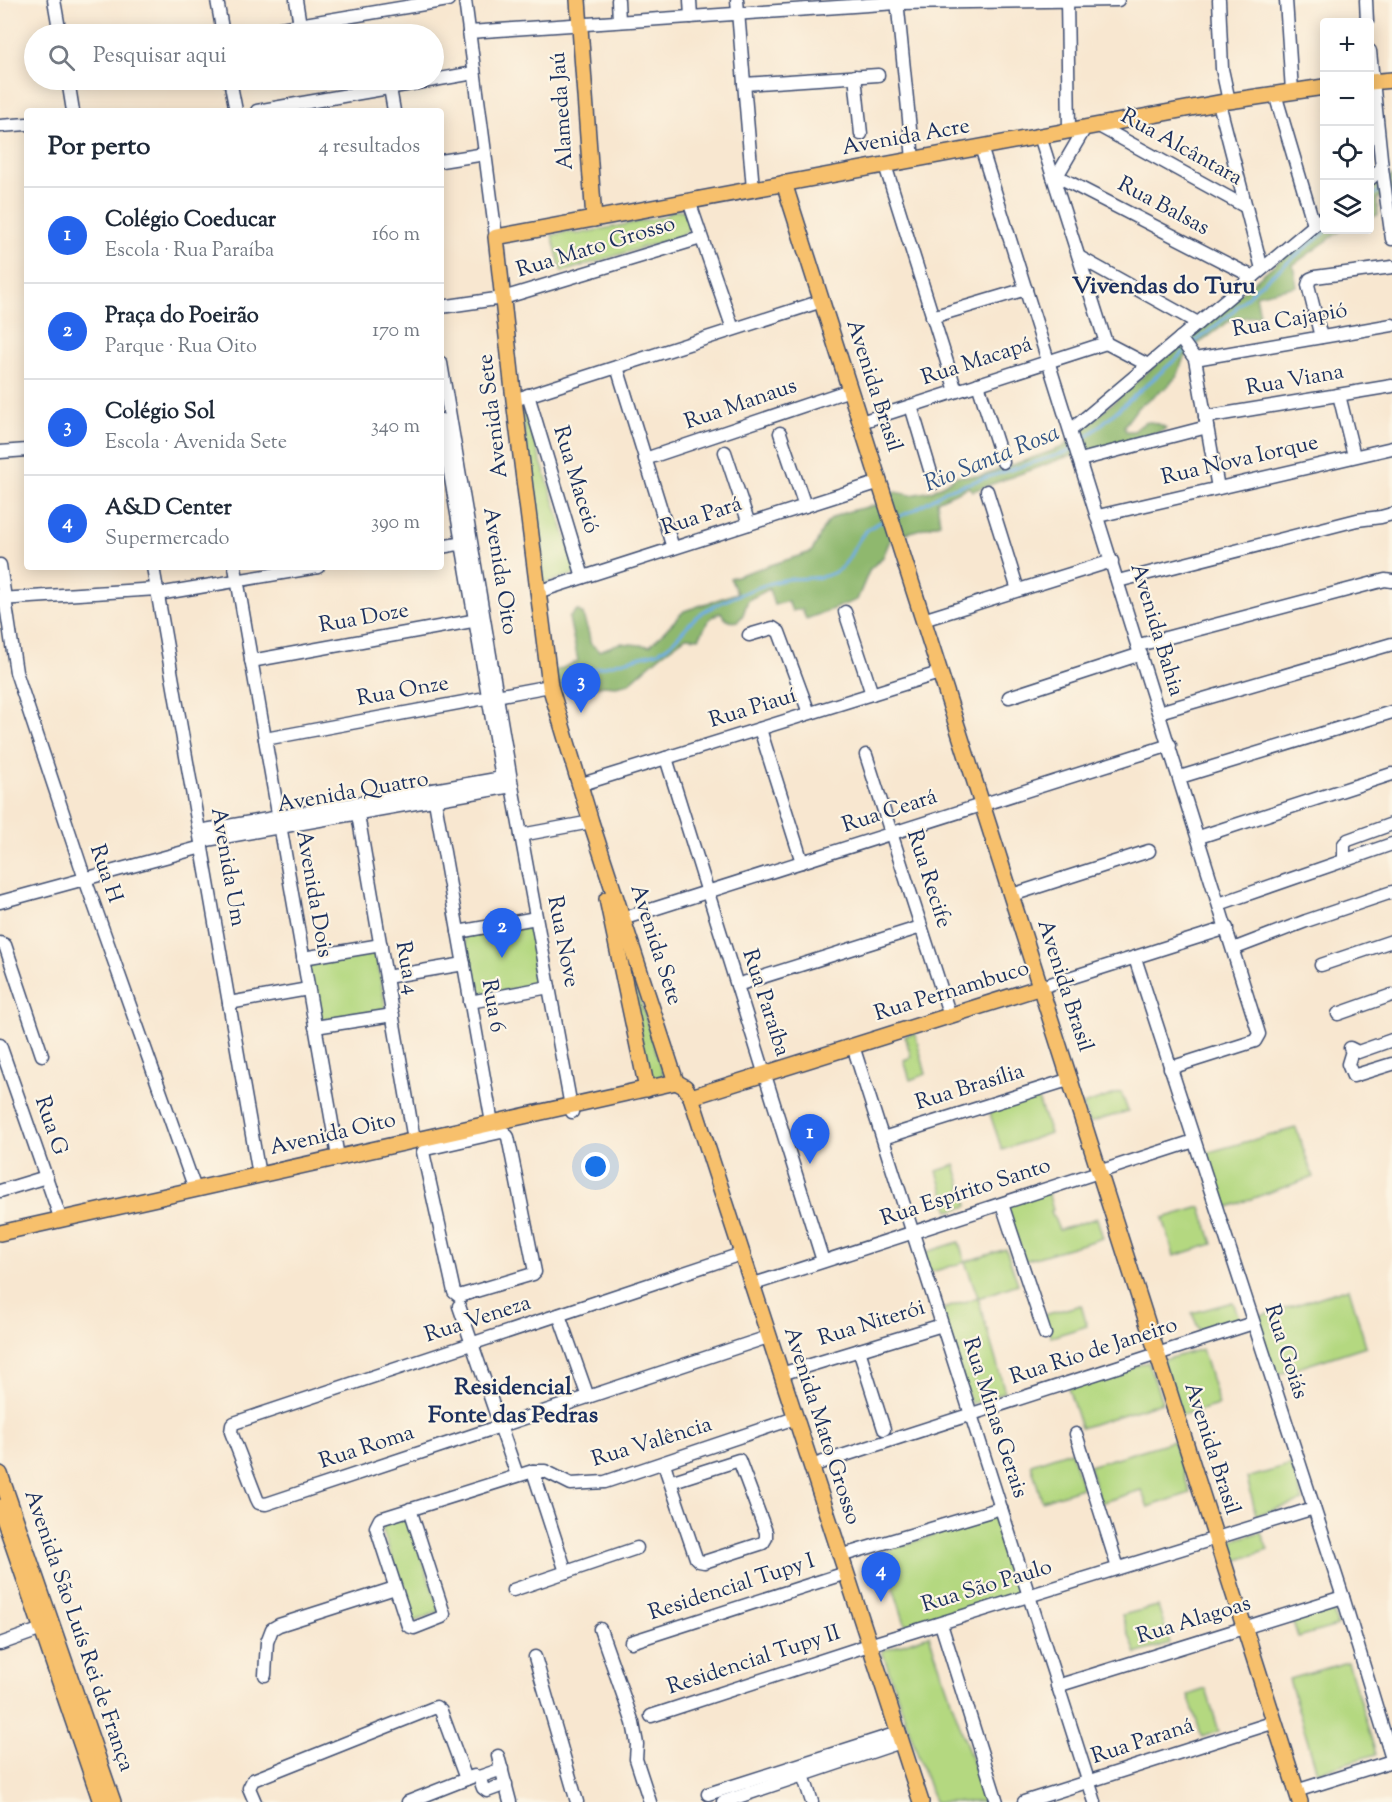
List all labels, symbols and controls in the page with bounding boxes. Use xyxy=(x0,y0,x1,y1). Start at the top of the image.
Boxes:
map controls xyxy=(1320,18,1374,234)
button: + xyxy=(1320,18,1374,72)
search box xyxy=(24,24,444,90)
icon: search xyxy=(45,41,78,74)
text: Pesquisar aqui xyxy=(93,41,227,73)
street label: Alameda Jaú xyxy=(543,50,583,171)
button: − xyxy=(1320,72,1374,126)
street label: Rua Alcântara xyxy=(1114,101,1248,195)
street label: Avenida Acre xyxy=(839,111,973,165)
button: locate xyxy=(1320,126,1374,180)
text: Por perto xyxy=(48,129,150,166)
text: 4 resultados xyxy=(318,133,420,162)
street label: Rua Balsas xyxy=(1111,169,1215,245)
button: layers xyxy=(1320,180,1374,234)
text: Colégio Coeducar xyxy=(105,205,276,237)
street label: Rua Mato Grosso xyxy=(513,209,679,287)
text: 1 xyxy=(64,221,71,250)
text: 160 m xyxy=(372,221,420,250)
text: Escola · Rua Paraíba xyxy=(105,237,274,266)
district label: Vivendas do Turu xyxy=(1072,270,1256,304)
street label: Rua Cajapió xyxy=(1230,295,1350,347)
text: Praça do Poeirão xyxy=(105,301,259,333)
street label: Avenida Brasil xyxy=(837,316,909,456)
text: 2 xyxy=(63,317,72,346)
text: 170 m xyxy=(372,317,420,346)
street label: Rua Macapá xyxy=(917,329,1037,395)
text: Parque · Rua Oito xyxy=(105,333,257,362)
street label: Avenida Sete xyxy=(470,352,518,480)
street label: Rua Viana xyxy=(1244,357,1346,405)
street label: Rua Manaus xyxy=(680,371,802,439)
text: Colégio Sol xyxy=(105,397,215,429)
text: 3 xyxy=(63,413,72,442)
text: 340 m xyxy=(371,413,420,442)
water label: Rio Santa Rosa xyxy=(919,416,1065,502)
street label: Rua Maceió xyxy=(543,422,607,538)
street label: Rua Nova Iorque xyxy=(1158,427,1322,495)
text: Escola · Avenida Sete xyxy=(105,429,287,458)
street label: Rua Pará xyxy=(658,489,746,545)
text: A&D Center xyxy=(105,493,232,525)
street label: Avenida Oito xyxy=(473,505,525,637)
text: 4 xyxy=(62,509,73,538)
text: 390 m xyxy=(371,509,420,538)
text: Supermercado xyxy=(105,525,230,554)
street label: Avenida Bahia xyxy=(1121,560,1191,700)
street label: Rua Doze xyxy=(317,595,411,643)
pin: 3 xyxy=(562,664,600,713)
street label: Rua Onze xyxy=(354,668,452,716)
street label: Rua Piauí xyxy=(705,681,801,737)
street label: Avenida Quatro xyxy=(275,764,431,822)
street label: Rua Ceará xyxy=(838,782,942,842)
street label: Avenida Um xyxy=(201,805,253,929)
street label: Rua Recife xyxy=(897,826,959,932)
street label: Avenida Dois xyxy=(286,828,340,960)
street label: Rua H xyxy=(80,840,130,908)
street label: Avenida Sete xyxy=(620,881,690,1009)
street label: Rua Nove xyxy=(537,894,587,990)
pin: 2 xyxy=(482,908,522,958)
street label: Avenida Brasil xyxy=(1028,916,1100,1056)
street label: Rua 4 xyxy=(386,939,426,997)
street label: Rua Paraíba xyxy=(733,945,797,1061)
street label: Rua Pernambuco xyxy=(871,953,1033,1031)
street label: Rua 6 xyxy=(472,977,512,1035)
street label: Rua Brasília xyxy=(912,1056,1028,1120)
street label: Rua G xyxy=(25,1092,75,1160)
street label: Avenida Oito xyxy=(267,1105,399,1165)
pin: 1 xyxy=(790,1114,830,1164)
street label: Rua Espírito Santo xyxy=(877,1150,1055,1236)
your location xyxy=(581,1152,610,1181)
street label: Rua Veneza xyxy=(421,1288,535,1352)
street label: Rua Niterói xyxy=(814,1293,930,1355)
street label: Rua Goiás xyxy=(1255,1301,1315,1403)
street label: Rua Rio de Janeiro xyxy=(1006,1310,1182,1394)
street label: Avenida Mato Grosso xyxy=(774,1323,868,1529)
street label: Rua Minas Gerais xyxy=(953,1334,1035,1502)
district label: Residencial Fonte das Pedras xyxy=(428,1371,598,1433)
street label: Avenida Brasil xyxy=(1175,1379,1247,1519)
street label: Rua Valência xyxy=(588,1409,716,1477)
street label: Rua Roma xyxy=(315,1418,419,1478)
street label: Avenida São Luís Rei de França xyxy=(15,1486,141,1776)
street label: Residencial Tupy I xyxy=(645,1546,819,1630)
pin: 4 xyxy=(862,1552,900,1602)
street label: Rua São Paulo xyxy=(918,1552,1056,1622)
street label: Rua Alagoas xyxy=(1133,1588,1255,1654)
street label: Residencial Tupy II xyxy=(663,1618,845,1704)
street label: Rua Paraná xyxy=(1088,1710,1198,1774)

